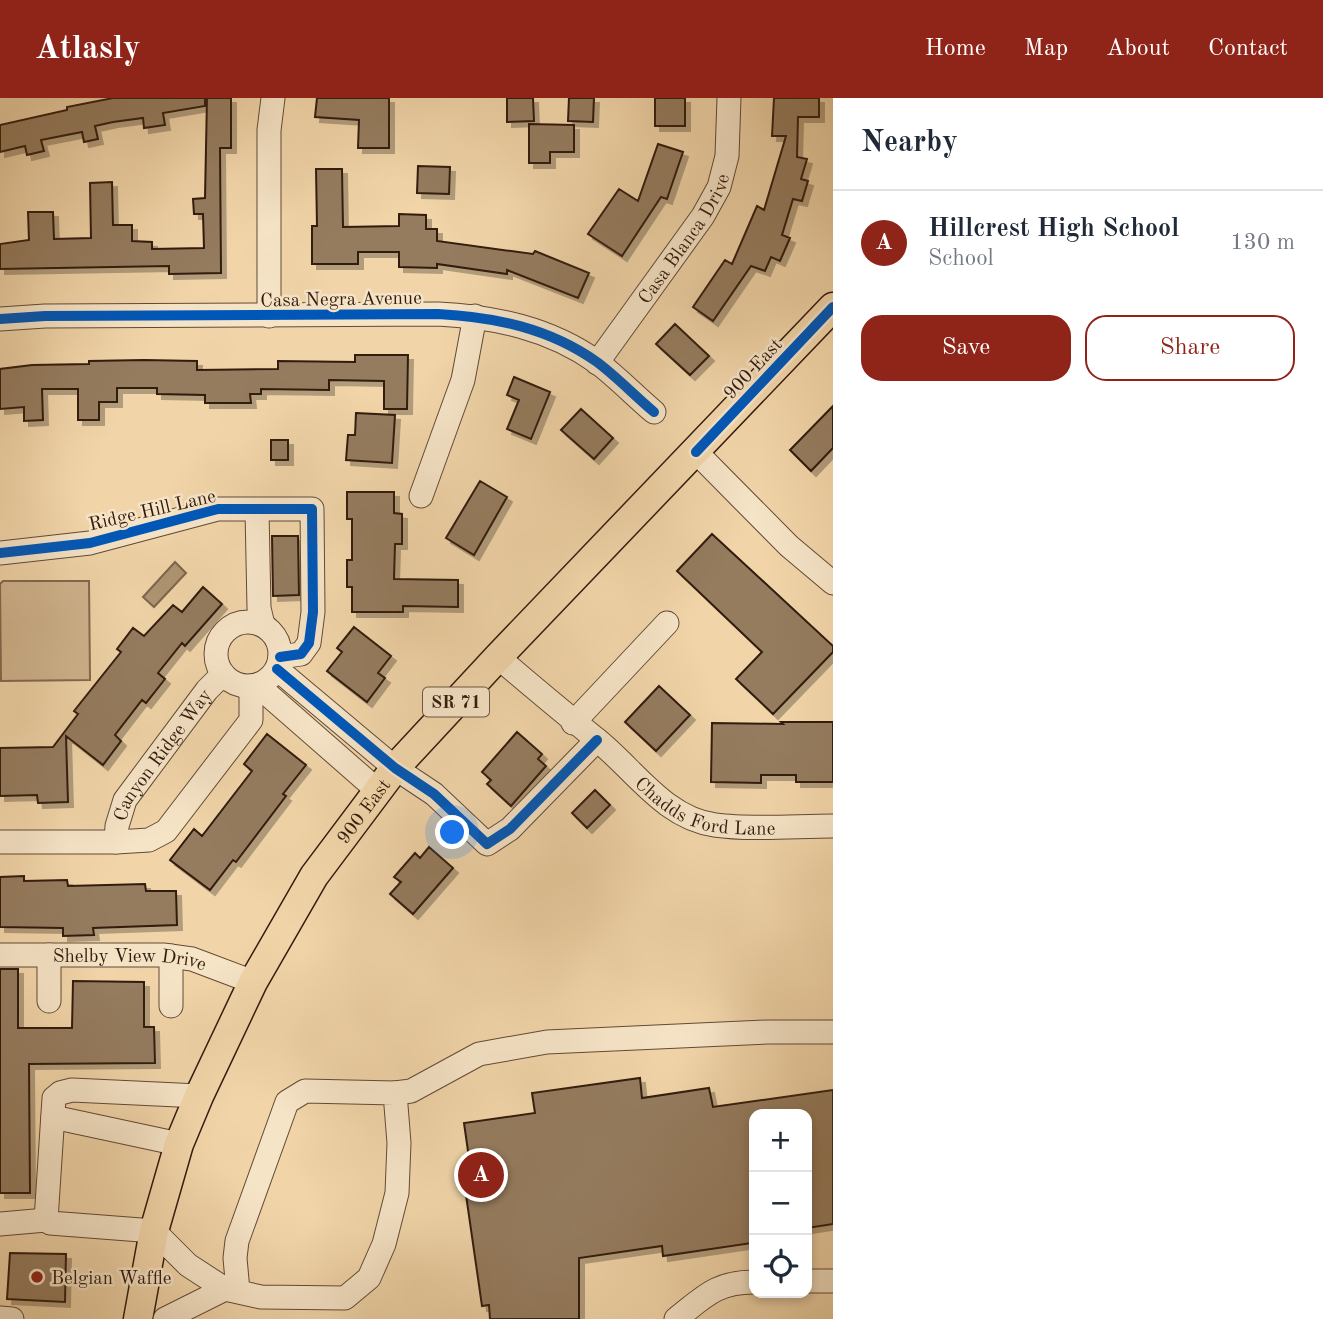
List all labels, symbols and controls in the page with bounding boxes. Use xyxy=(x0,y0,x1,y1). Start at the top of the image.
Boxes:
text: Atlasly xyxy=(35,33,140,66)
text: Home xyxy=(925,37,986,61)
text: Map xyxy=(1024,37,1068,61)
text: About xyxy=(1106,37,1170,61)
text: Contact xyxy=(1208,37,1288,61)
text: Nearby xyxy=(861,128,958,158)
street label: Casa Blanca Drive xyxy=(636,172,734,308)
text: Hillcrest High School xyxy=(928,216,1179,242)
text: A xyxy=(875,231,893,254)
text: 130 m xyxy=(1230,231,1295,254)
text: School xyxy=(928,247,994,270)
street label: Casa Negra Avenue xyxy=(260,290,422,311)
button: Save xyxy=(861,315,1071,381)
button: Share xyxy=(1085,315,1295,381)
street label: 900 East xyxy=(721,336,787,404)
street label: Ridge Hill Lane xyxy=(87,488,218,535)
street label: Canyon Ridge Way xyxy=(112,686,216,824)
road number: SR 71 xyxy=(423,688,489,716)
street label: Chadds Ford Lane xyxy=(630,774,775,840)
street label: 900 East xyxy=(335,776,395,848)
your location xyxy=(435,815,469,849)
street label: Shelby View Drive xyxy=(53,948,209,976)
map controls xyxy=(749,1109,812,1298)
button: + xyxy=(749,1109,812,1172)
pin: A xyxy=(458,1149,504,1201)
button: − xyxy=(749,1172,812,1235)
button: locate xyxy=(749,1235,812,1298)
marker: Belgian Waffle xyxy=(29,1269,45,1285)
place label: Belgian Waffle xyxy=(51,1270,172,1289)

